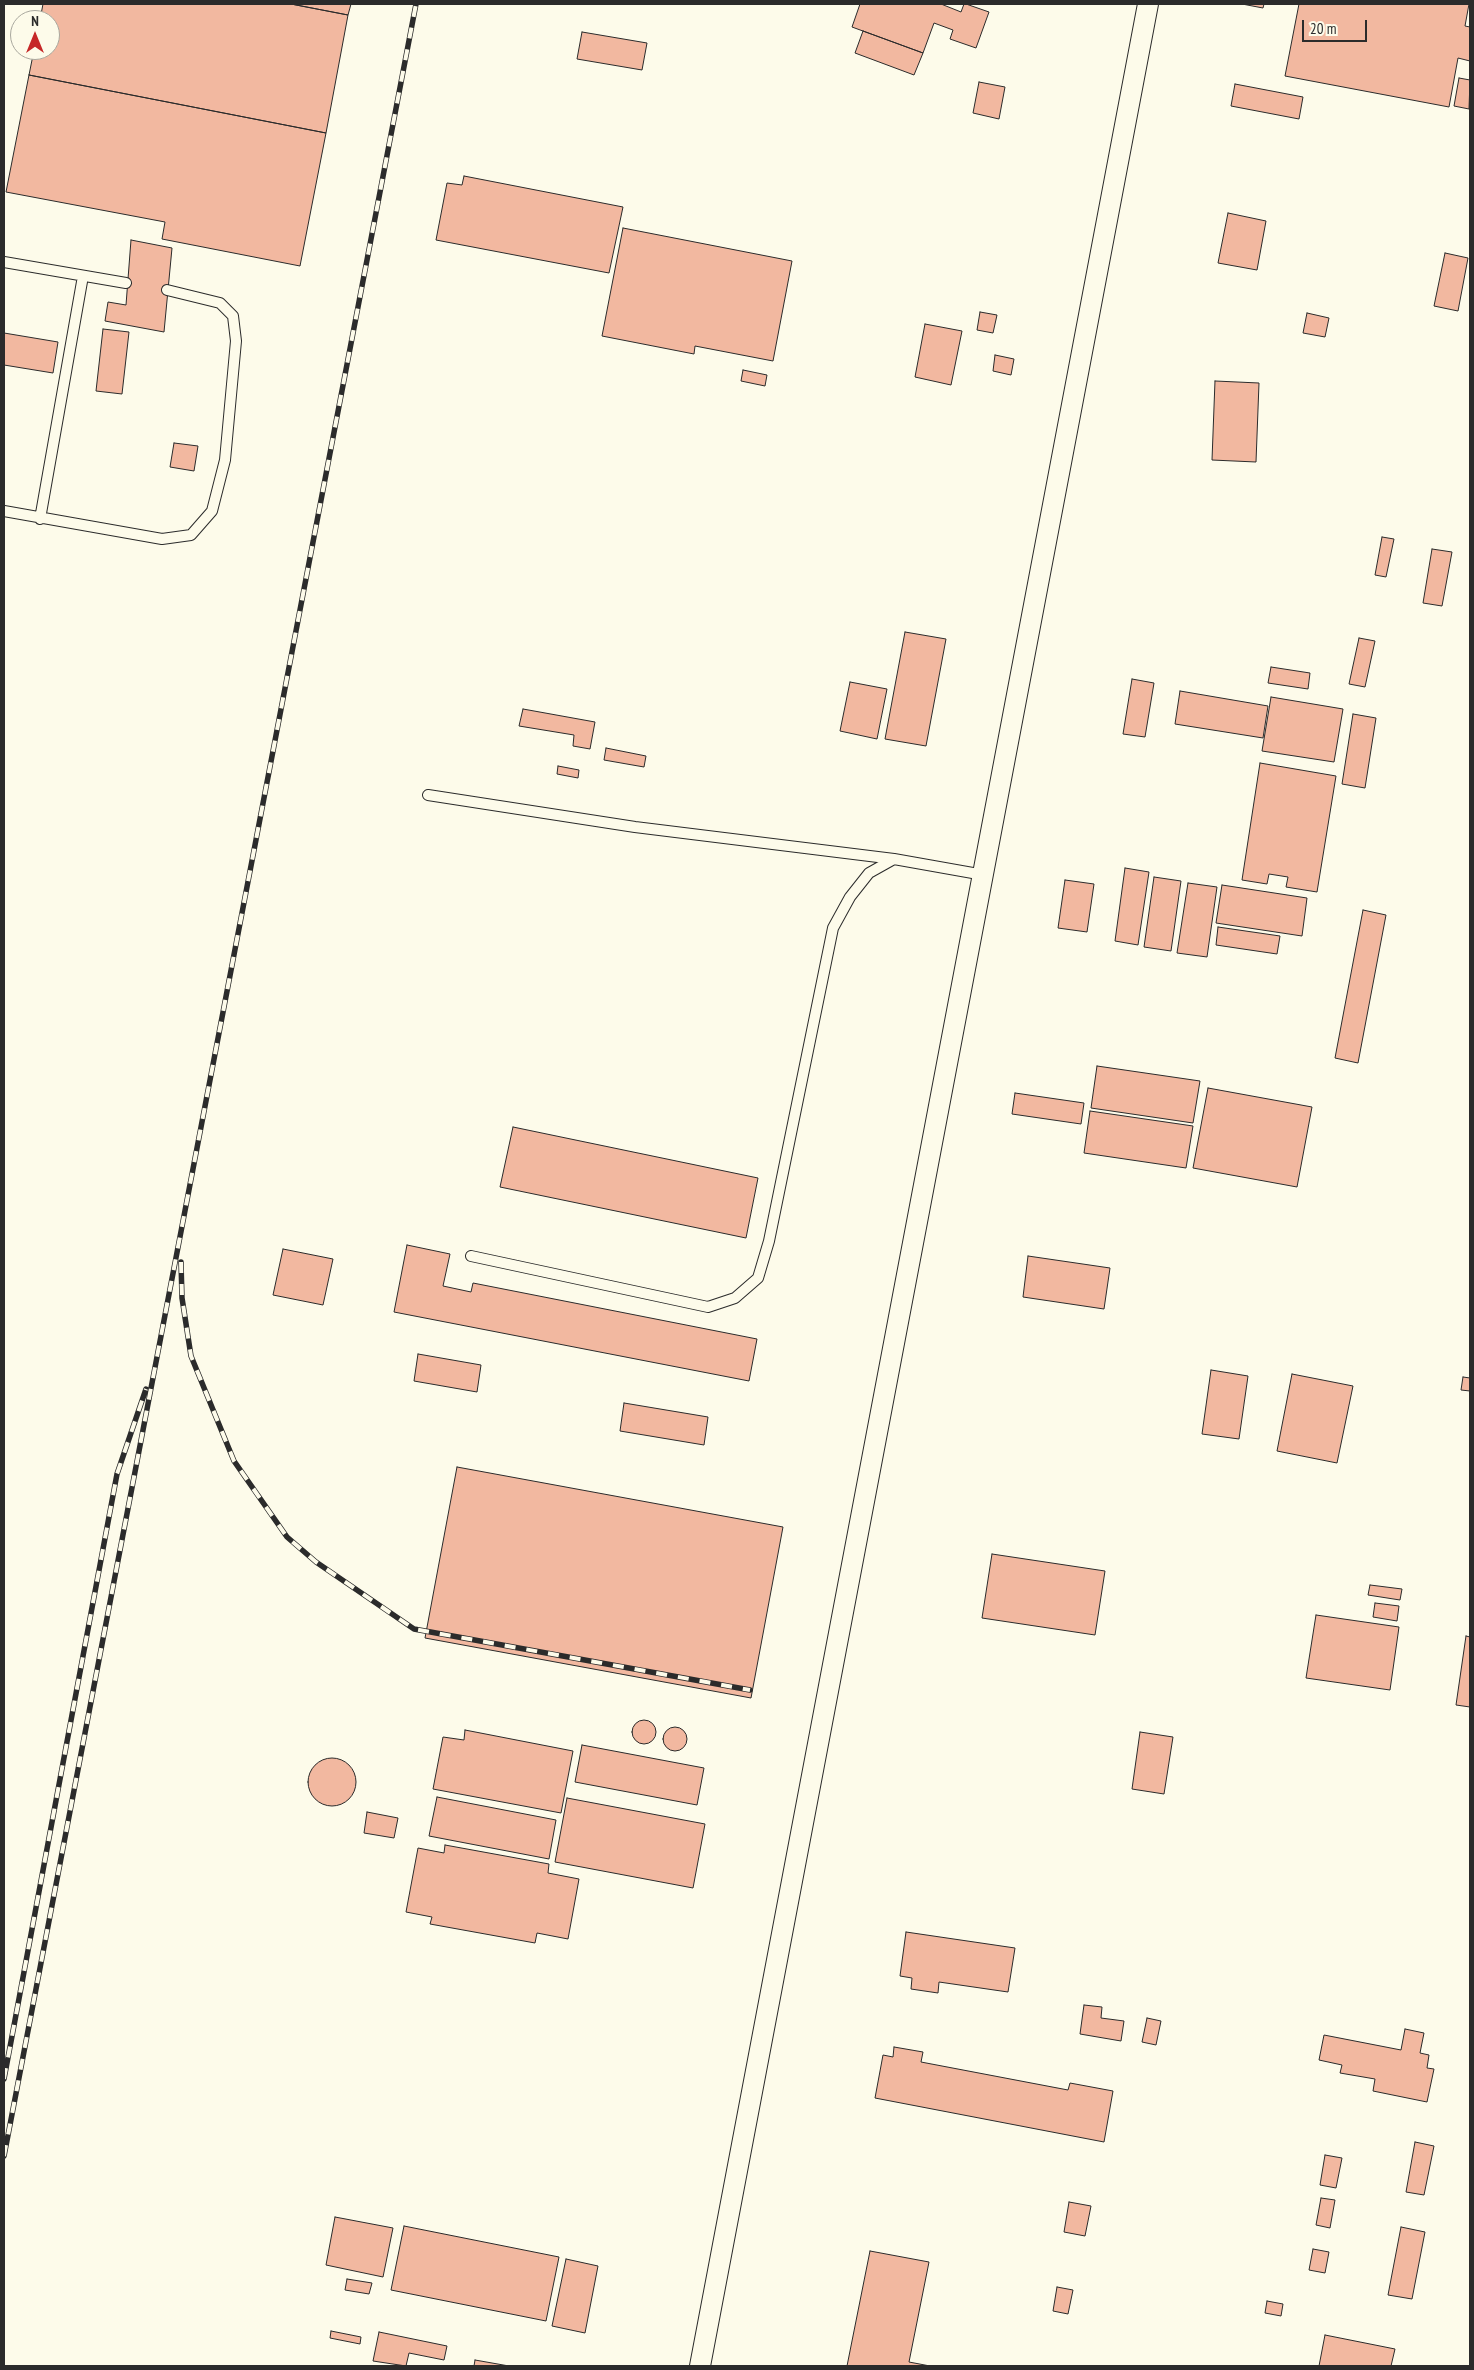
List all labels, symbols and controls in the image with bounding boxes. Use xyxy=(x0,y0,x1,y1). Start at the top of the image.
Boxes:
north arrow xyxy=(10,10,60,60)
scale bar xyxy=(1304,10,1369,42)
text: N xyxy=(31,12,39,30)
text: 20 m xyxy=(1310,19,1336,38)

